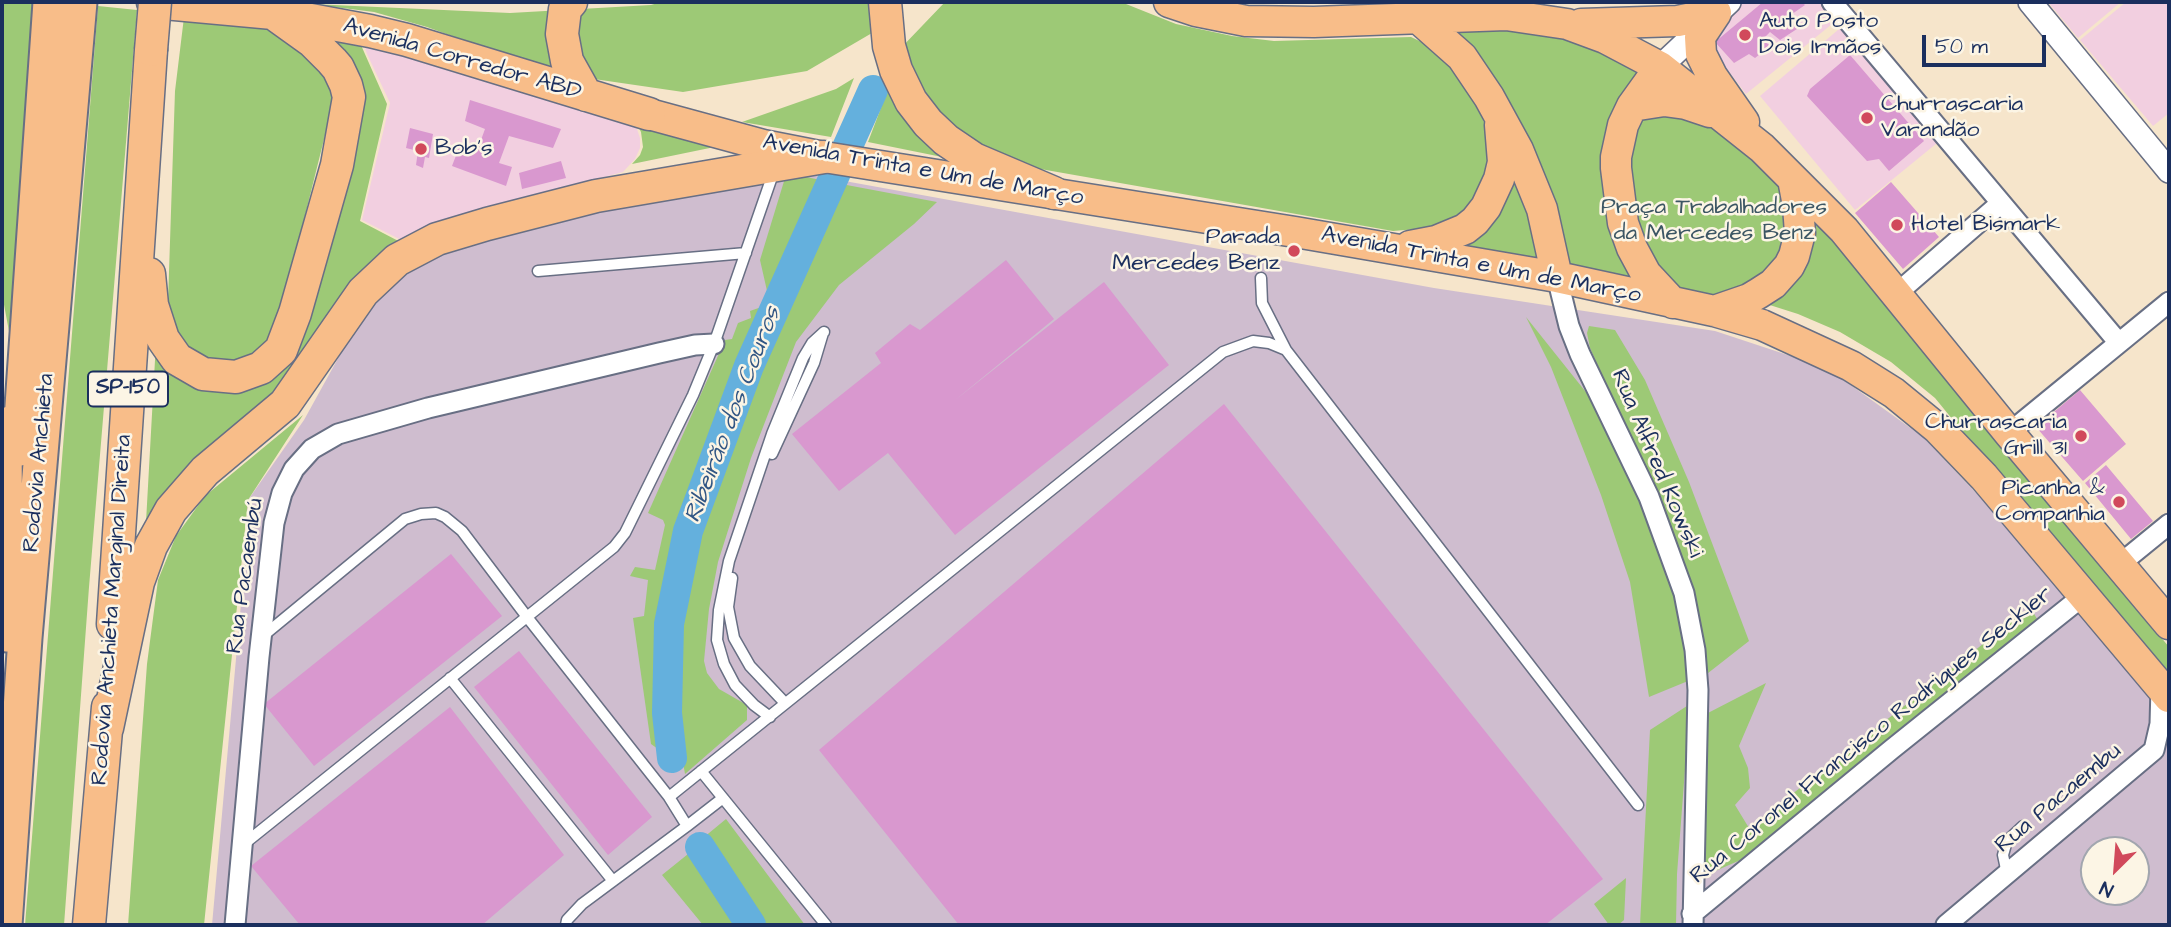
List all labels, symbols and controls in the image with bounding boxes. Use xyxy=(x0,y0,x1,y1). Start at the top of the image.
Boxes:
place label: Auto Posto Dois Irmãos xyxy=(1759,8,1881,62)
street label: Avenida Corredor ABD xyxy=(340,13,584,107)
scale bar xyxy=(1926,21,2050,65)
marker: Auto Posto Dois Irmãos xyxy=(1737,27,1753,43)
text: 50 m xyxy=(1935,32,1988,61)
place label: Churrascaria Varandão xyxy=(1881,91,2023,145)
marker: Churrascaria Varandão xyxy=(1859,110,1875,126)
street label: Avenida Trinta e Um de Março xyxy=(761,129,1085,213)
place label: Bob's xyxy=(435,135,492,163)
marker: Bob's xyxy=(413,141,429,157)
park label: Praça Trabalhadores da Mercedes Benz xyxy=(1601,194,1827,248)
place label: Hotel Bismark xyxy=(1911,211,2060,239)
marker: Hotel Bismark xyxy=(1889,217,1905,233)
street label: Avenida Trinta e Um de Março xyxy=(1319,221,1643,311)
place label: Parada Mercedes Benz xyxy=(1112,224,1280,278)
marker: Parada Mercedes Benz xyxy=(1286,243,1302,259)
water label: Ribeirão dos Couros xyxy=(680,303,788,527)
street label: Rua Alfred Kowski xyxy=(1604,366,1708,562)
street label: Rodovia Anchieta xyxy=(18,372,62,554)
road number: SP-150 xyxy=(88,372,168,406)
place label: Churrascaria Grill 31 xyxy=(1925,409,2067,463)
marker: Churrascaria Grill 31 xyxy=(2073,428,2089,444)
street label: Rodovia Anchieta Marginal Direita xyxy=(87,434,139,786)
place label: Picanha & Companhia xyxy=(1995,475,2105,529)
marker: Picanha & Companhia xyxy=(2111,494,2127,510)
street label: Rua Pacaembú xyxy=(221,497,271,655)
street label: Rua Coronel Francisco Rodrigues Seckler xyxy=(1686,581,2058,891)
street label: Rua Pacaembu xyxy=(1990,738,2128,860)
north arrow xyxy=(2080,836,2150,906)
text: N xyxy=(2096,874,2118,903)

